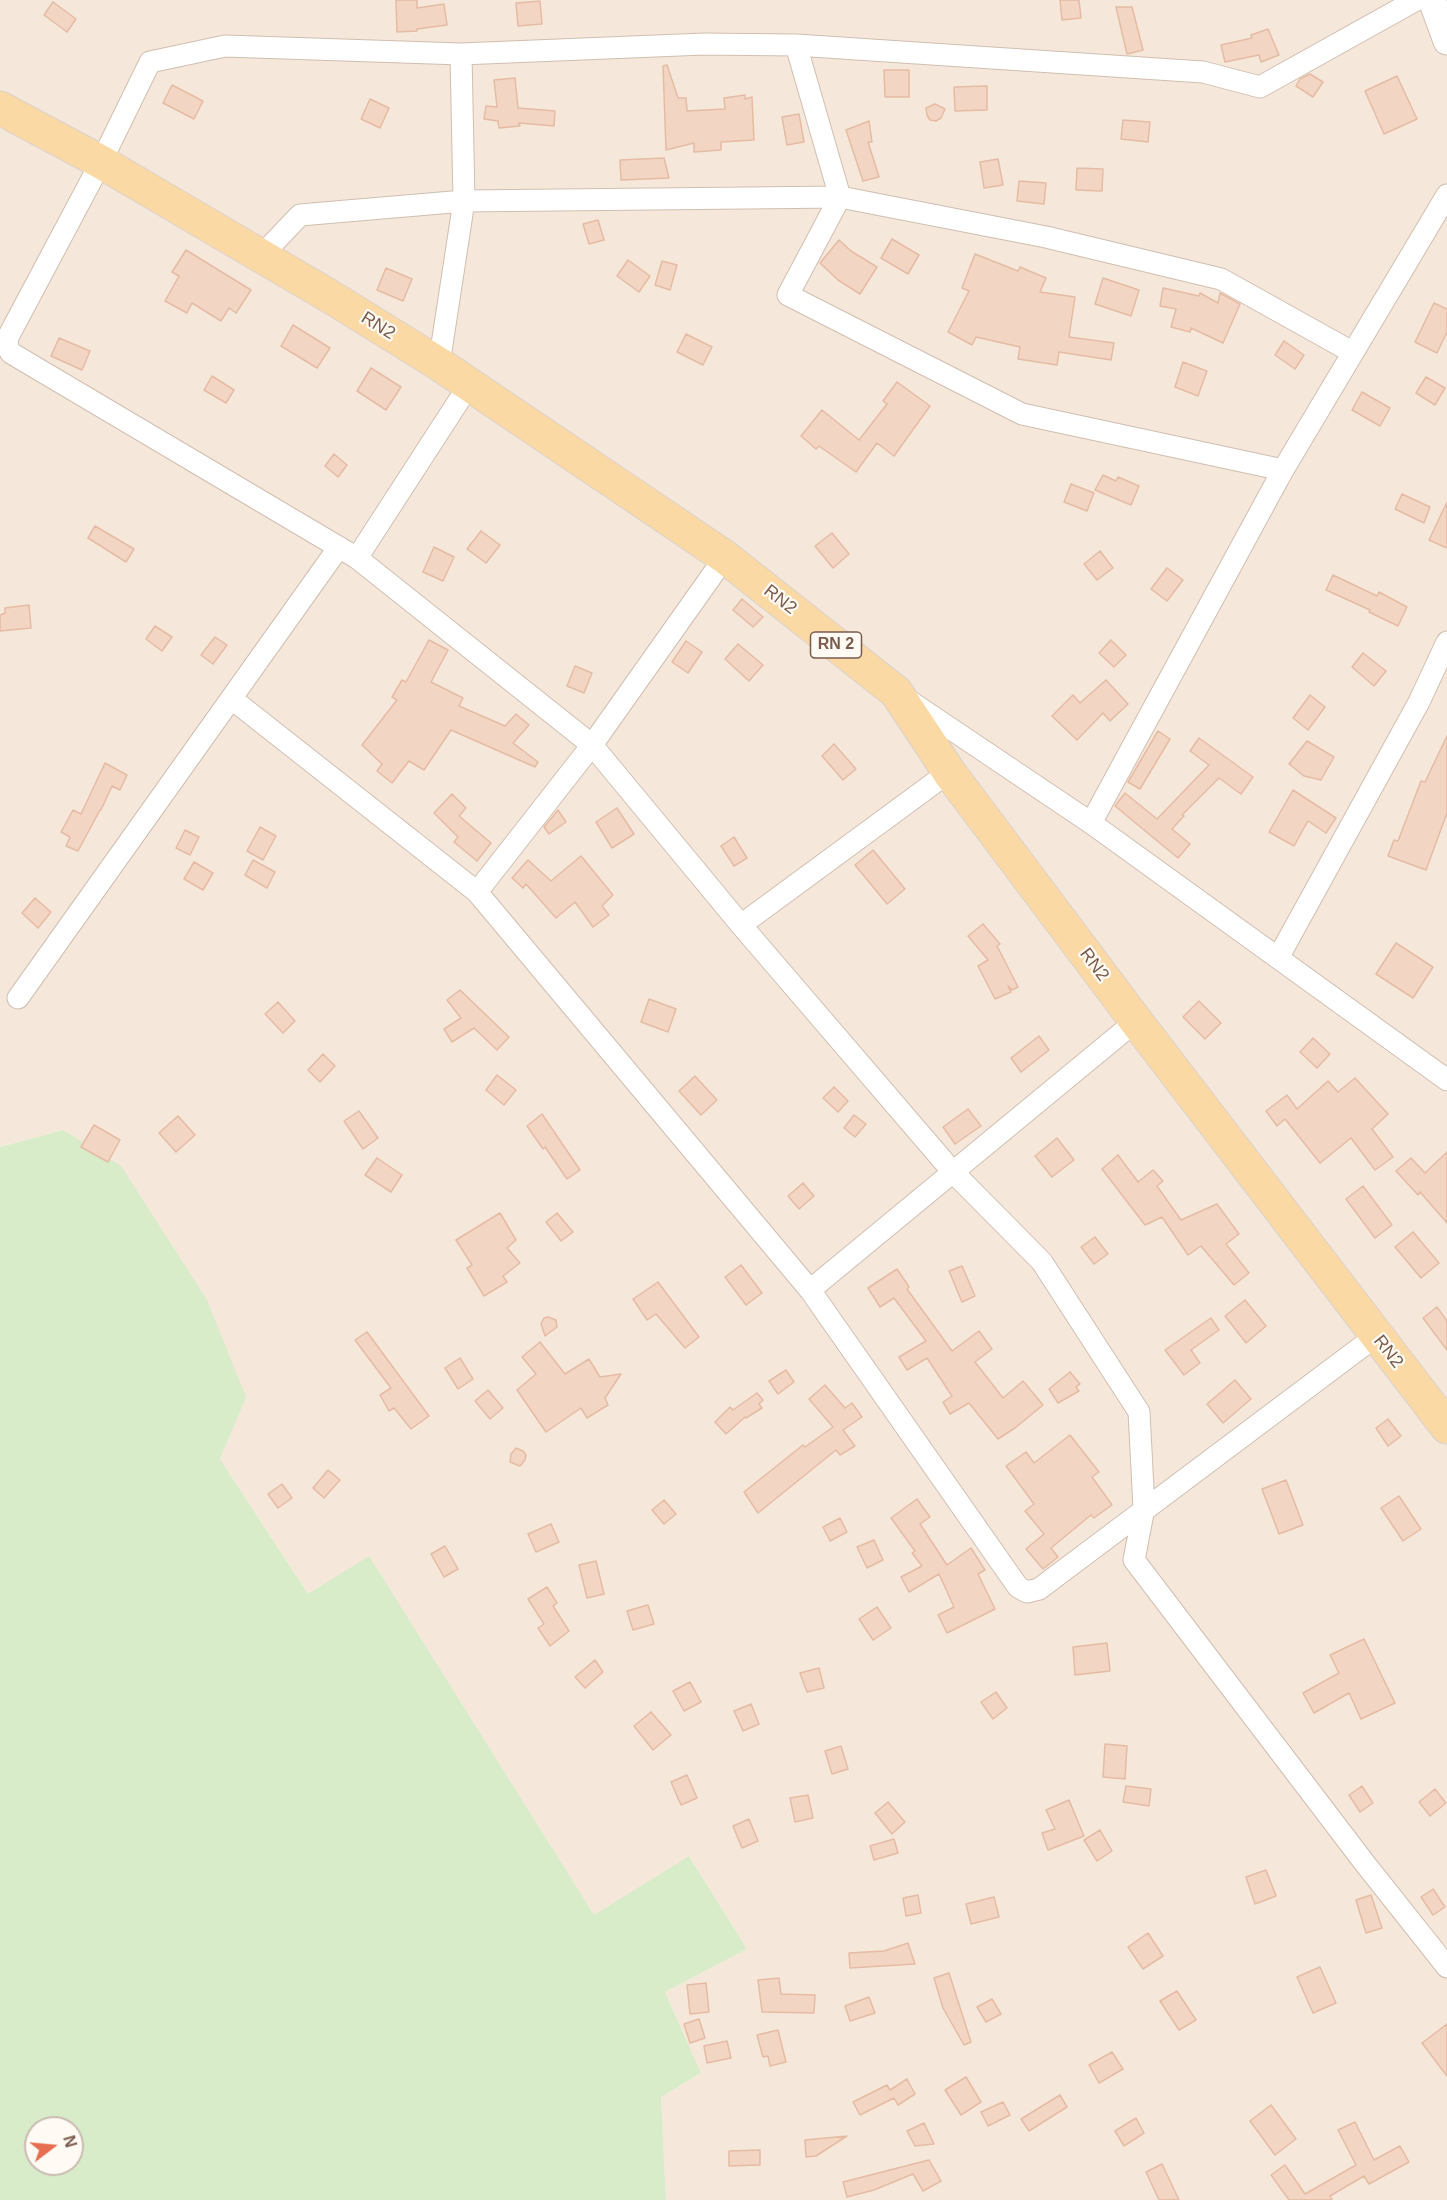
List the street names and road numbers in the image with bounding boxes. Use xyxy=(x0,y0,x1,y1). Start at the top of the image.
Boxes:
street label: RN2 xyxy=(357,307,399,345)
street label: RN2 xyxy=(759,580,801,620)
road number: RN 2 xyxy=(810,632,862,658)
street label: RN2 xyxy=(1075,944,1113,986)
street label: RN2 xyxy=(1368,1331,1408,1373)

